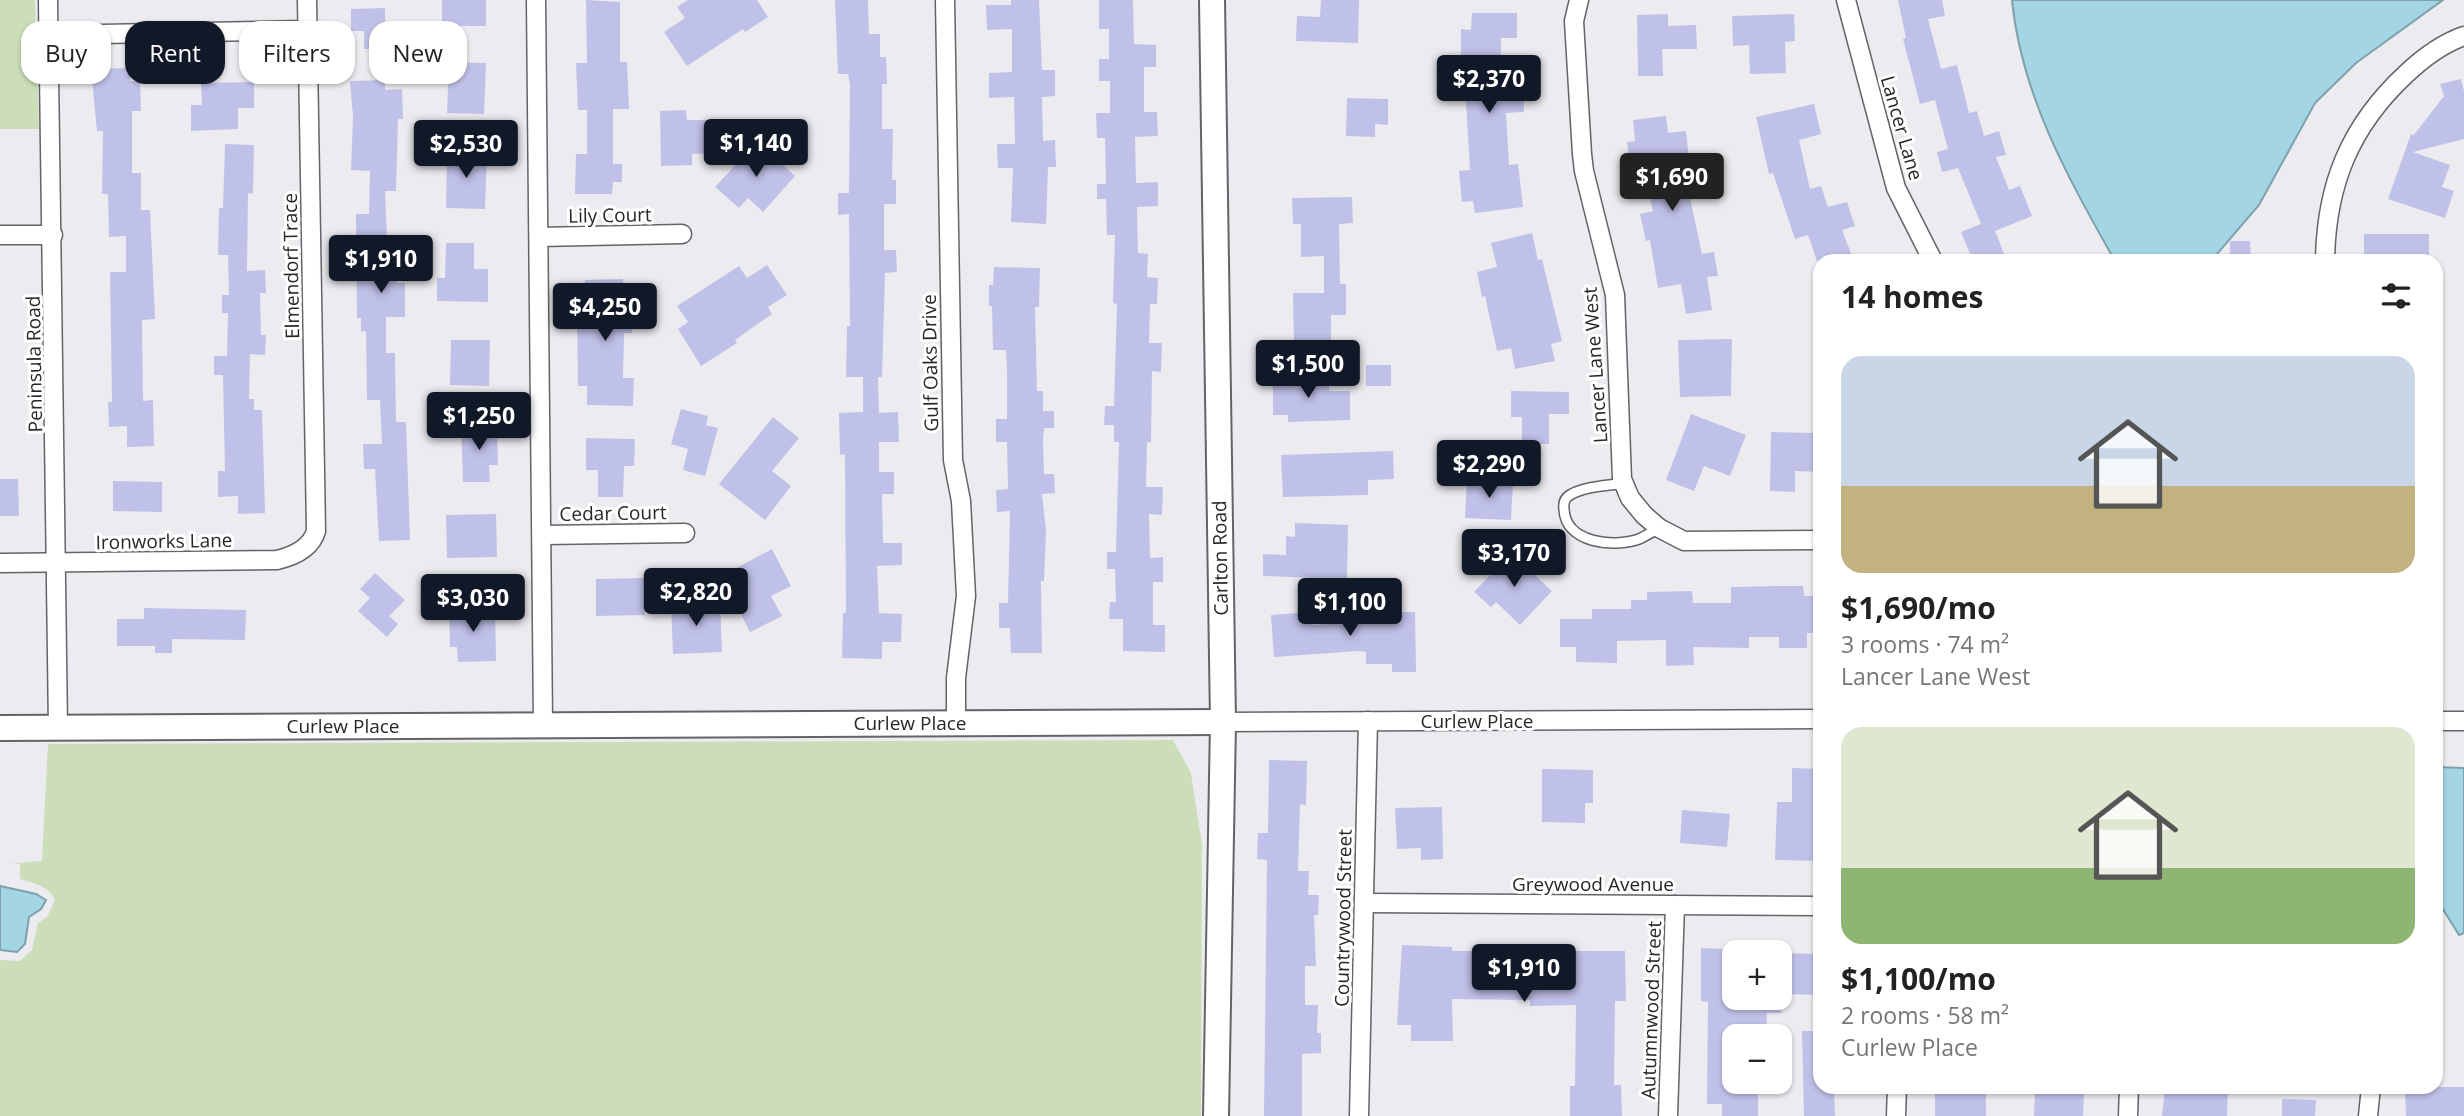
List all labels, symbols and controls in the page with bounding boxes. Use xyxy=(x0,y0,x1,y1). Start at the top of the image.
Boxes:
chip: Buy xyxy=(21,21,111,84)
chip: Rent xyxy=(125,21,225,84)
chip: Filters xyxy=(239,21,355,84)
chip: New xyxy=(369,21,467,84)
pin: $2,370 xyxy=(1432,55,1546,115)
text: $2,370 xyxy=(1453,62,1525,94)
street label: Lancer Lane xyxy=(1875,73,1929,183)
pin: $2,530 xyxy=(409,120,523,180)
pin: $1,140 xyxy=(699,120,813,179)
text: $1,140 xyxy=(720,126,792,158)
text: $2,530 xyxy=(430,127,502,159)
pin: $1,690 xyxy=(1615,154,1729,213)
text: $1,690 xyxy=(1636,160,1708,192)
street label: Elmendorf Trace xyxy=(277,193,305,339)
street label: Lily Court xyxy=(568,201,652,229)
pin: $1,910 xyxy=(324,236,438,295)
text: $1,910 xyxy=(345,242,417,274)
text: 14 homes xyxy=(1841,276,1984,317)
icon: filters xyxy=(2377,277,2415,315)
pin: $4,250 xyxy=(548,284,662,343)
street label: Lancer Lane West xyxy=(1577,286,1613,444)
text: $4,250 xyxy=(569,290,641,322)
street label: Gulf Oaks Drive xyxy=(916,294,944,432)
street label: Peninsula Road xyxy=(20,296,48,432)
pin: $1,500 xyxy=(1251,340,1365,400)
text: $1,500 xyxy=(1272,347,1344,379)
pin: $1,250 xyxy=(422,392,536,452)
text: $1,250 xyxy=(443,399,515,431)
icon: home xyxy=(2065,401,2191,527)
pin: $2,290 xyxy=(1432,440,1546,500)
text: $2,290 xyxy=(1453,447,1525,479)
street label: Cedar Court xyxy=(559,499,667,527)
street label: Carlton Road xyxy=(1206,500,1234,616)
street label: Ironworks Lane xyxy=(95,527,233,555)
pin: $3,170 xyxy=(1457,530,1571,589)
text: $3,170 xyxy=(1478,536,1550,568)
pin: $2,820 xyxy=(639,568,753,628)
pin: $3,030 xyxy=(416,574,530,634)
text: $2,820 xyxy=(660,575,732,607)
pin: $1,100 xyxy=(1293,578,1407,638)
text: $3,030 xyxy=(437,581,509,613)
text: $1,100 xyxy=(1314,585,1386,617)
text: $1,690/mo xyxy=(1841,587,1996,628)
text: 3 rooms · 74 m² xyxy=(1841,628,2009,660)
text: Lancer Lane West xyxy=(1841,660,2030,692)
street label: Curlew Place xyxy=(1420,708,1534,734)
street label: Curlew Place xyxy=(853,710,967,736)
street label: Curlew Place xyxy=(286,713,400,739)
icon: home xyxy=(2065,772,2191,898)
street label: Countrywood Street xyxy=(1328,829,1358,1007)
street label: Greywood Avenue xyxy=(1512,871,1674,897)
street label: Autumnwood Street xyxy=(1635,920,1667,1100)
map controls xyxy=(1722,940,1792,1094)
button: + xyxy=(1722,940,1792,1010)
pin: $1,910 xyxy=(1467,944,1581,1004)
text: $1,910 xyxy=(1488,951,1560,983)
text: $1,100/mo xyxy=(1841,958,1996,999)
text: 2 rooms · 58 m² xyxy=(1841,999,2009,1031)
button: − xyxy=(1722,1024,1792,1094)
text: Curlew Place xyxy=(1841,1031,1978,1063)

